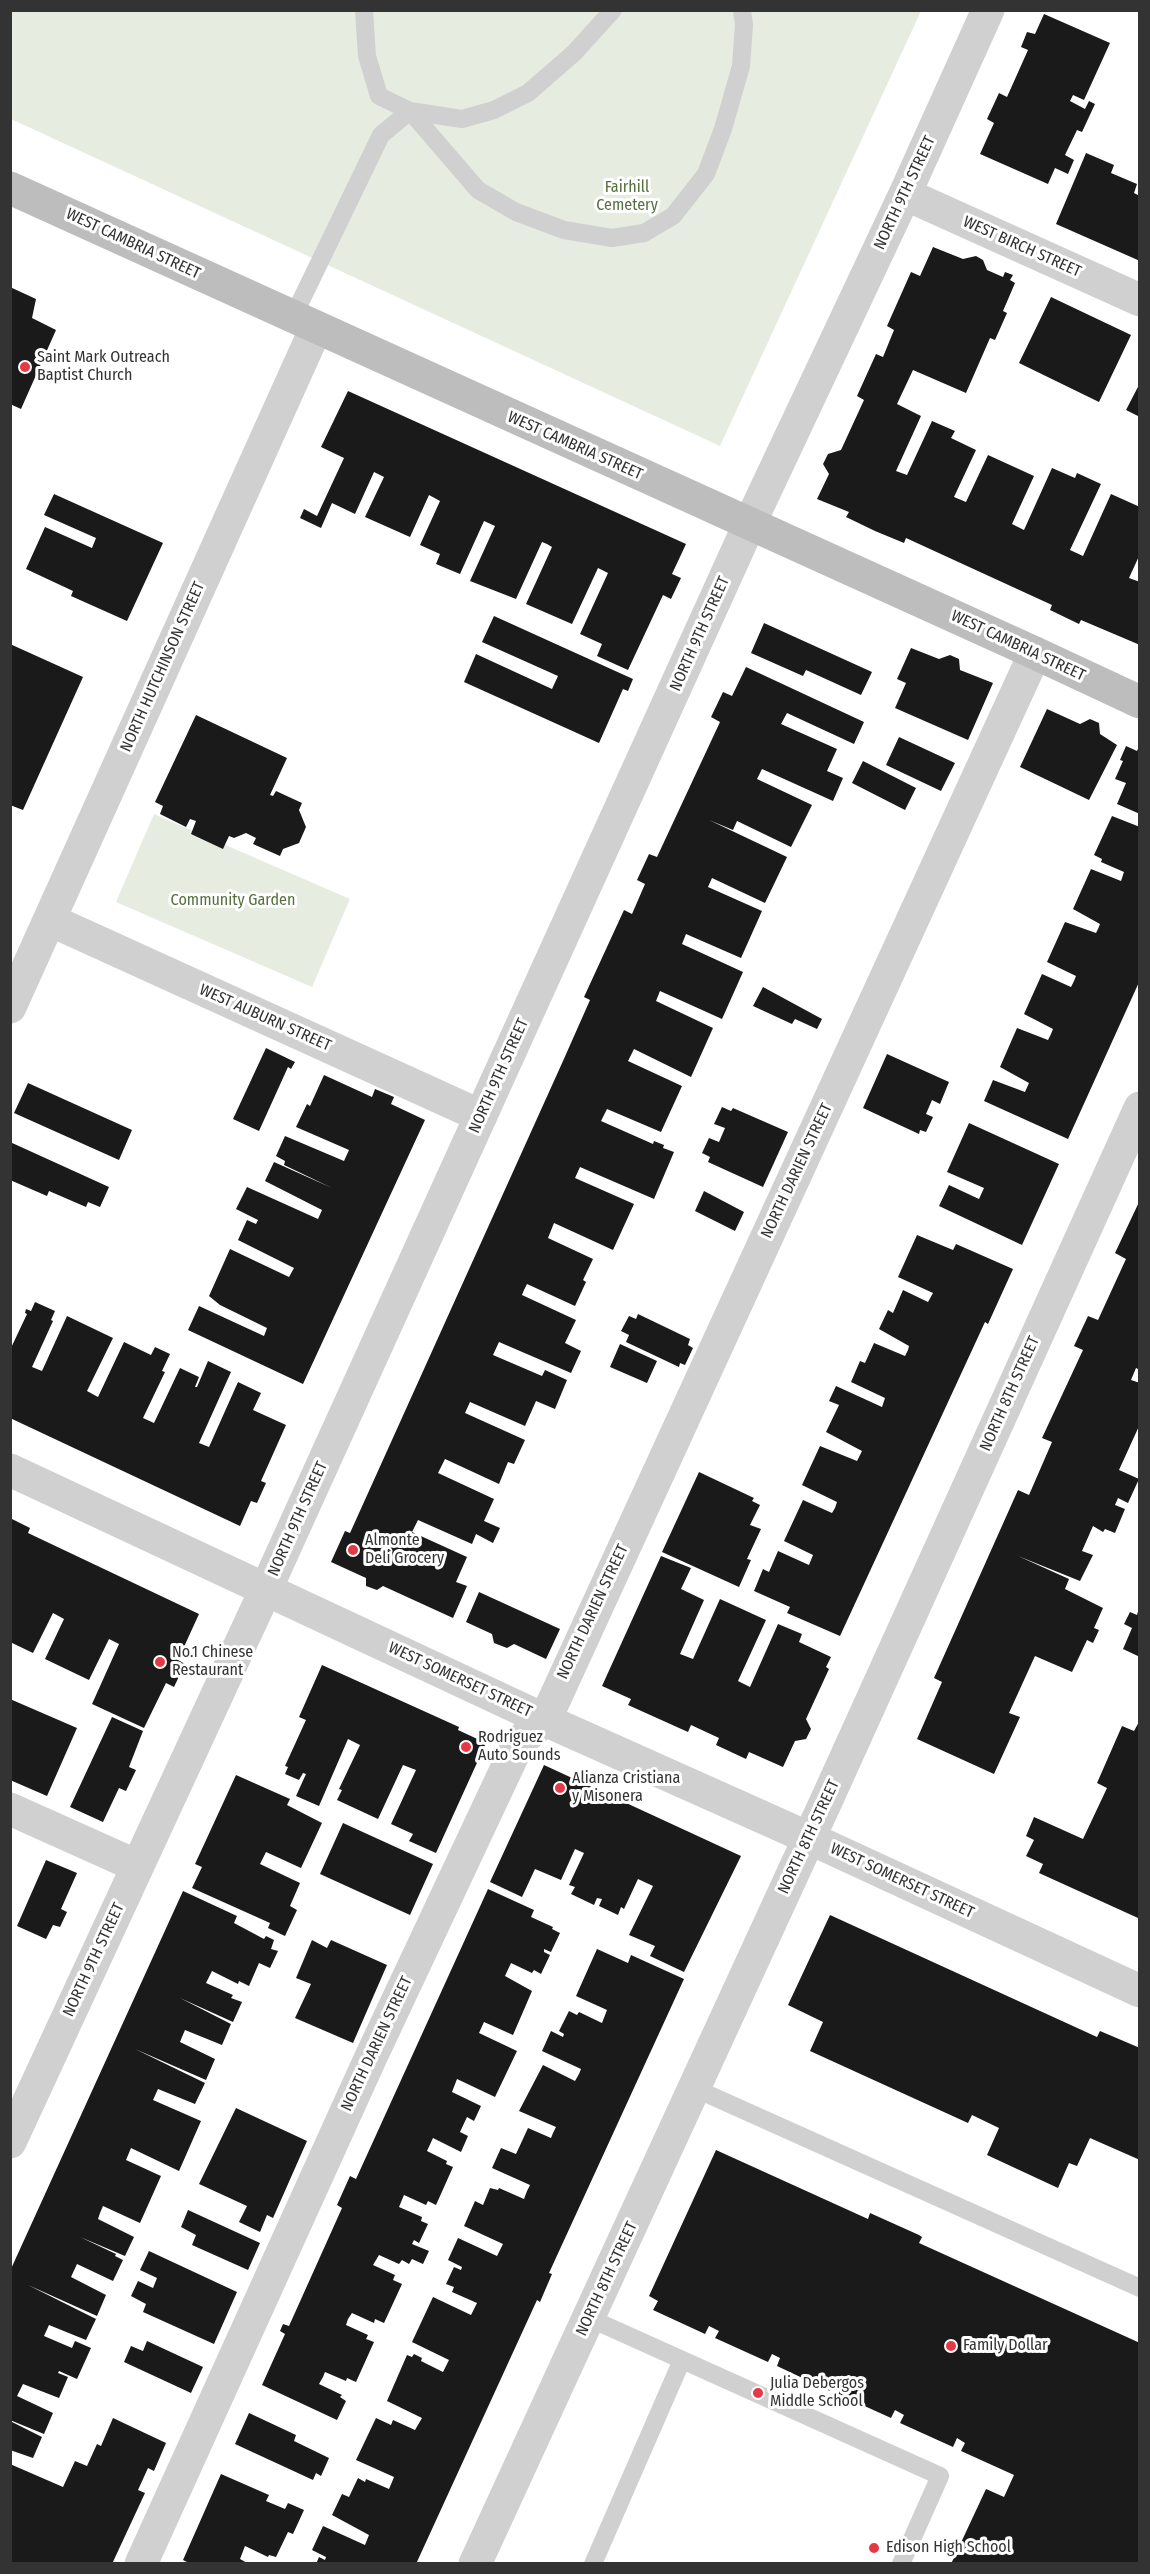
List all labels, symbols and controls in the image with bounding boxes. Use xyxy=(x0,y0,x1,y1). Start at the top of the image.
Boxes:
street label: NORTH 9TH STREET xyxy=(870,133,940,253)
park label: Fairhill Cemetery xyxy=(596,178,658,216)
street label: WEST CAMBRIA STREET xyxy=(63,204,203,284)
street label: WEST BIRCH STREET xyxy=(960,212,1084,282)
place label: Saint Mark Outreach Baptist Church xyxy=(37,348,170,386)
marker: Saint Mark Outreach Baptist Church xyxy=(18,360,32,374)
street label: WEST CAMBRIA STREET xyxy=(504,408,646,484)
street label: NORTH 9TH STREET xyxy=(666,574,734,694)
street label: NORTH HUTCHINSON STREET xyxy=(117,579,209,755)
street label: WEST CAMBRIA STREET xyxy=(948,606,1088,686)
park label: Community Garden xyxy=(171,891,295,911)
street label: WEST AUBURN STREET xyxy=(196,980,334,1056)
street label: NORTH 9TH STREET xyxy=(465,1016,533,1136)
street label: NORTH DARIEN STREET xyxy=(757,1101,837,1241)
street label: NORTH 8TH STREET xyxy=(976,1334,1044,1454)
street label: NORTH 9TH STREET xyxy=(264,1459,332,1579)
place label: Almonte Deli Grocery xyxy=(365,1531,444,1569)
street label: NORTH DARIEN STREET xyxy=(553,1542,633,1682)
marker: Almonte Deli Grocery xyxy=(346,1543,360,1557)
street label: WEST SOMERSET STREET xyxy=(385,1638,535,1722)
place label: No.1 Chinese Restaurant xyxy=(172,1643,253,1681)
marker: No.1 Chinese Restaurant xyxy=(153,1655,167,1669)
place label: Rodriguez Auto Sounds xyxy=(478,1728,561,1766)
marker: Rodriguez Auto Sounds xyxy=(459,1740,473,1754)
place label: Alianza Cristiana y Misonera xyxy=(572,1769,680,1807)
street label: NORTH 8TH STREET xyxy=(774,1777,844,1897)
marker: Alianza Cristiana y Misonera xyxy=(553,1781,567,1795)
street label: WEST SOMERSET STREET xyxy=(827,1839,977,1923)
street label: NORTH 9TH STREET xyxy=(59,1900,129,2020)
street label: NORTH DARIEN STREET xyxy=(337,1974,417,2114)
street label: NORTH 8TH STREET xyxy=(572,2219,642,2339)
place label: Family Dollar xyxy=(963,2336,1048,2356)
marker: Family Dollar xyxy=(944,2339,958,2353)
place label: Julia Debergos Middle School xyxy=(770,2374,864,2412)
marker: Julia Debergos Middle School xyxy=(751,2386,765,2400)
place label: Edison High School xyxy=(886,2538,1011,2558)
marker: Edison High School xyxy=(867,2541,881,2555)

